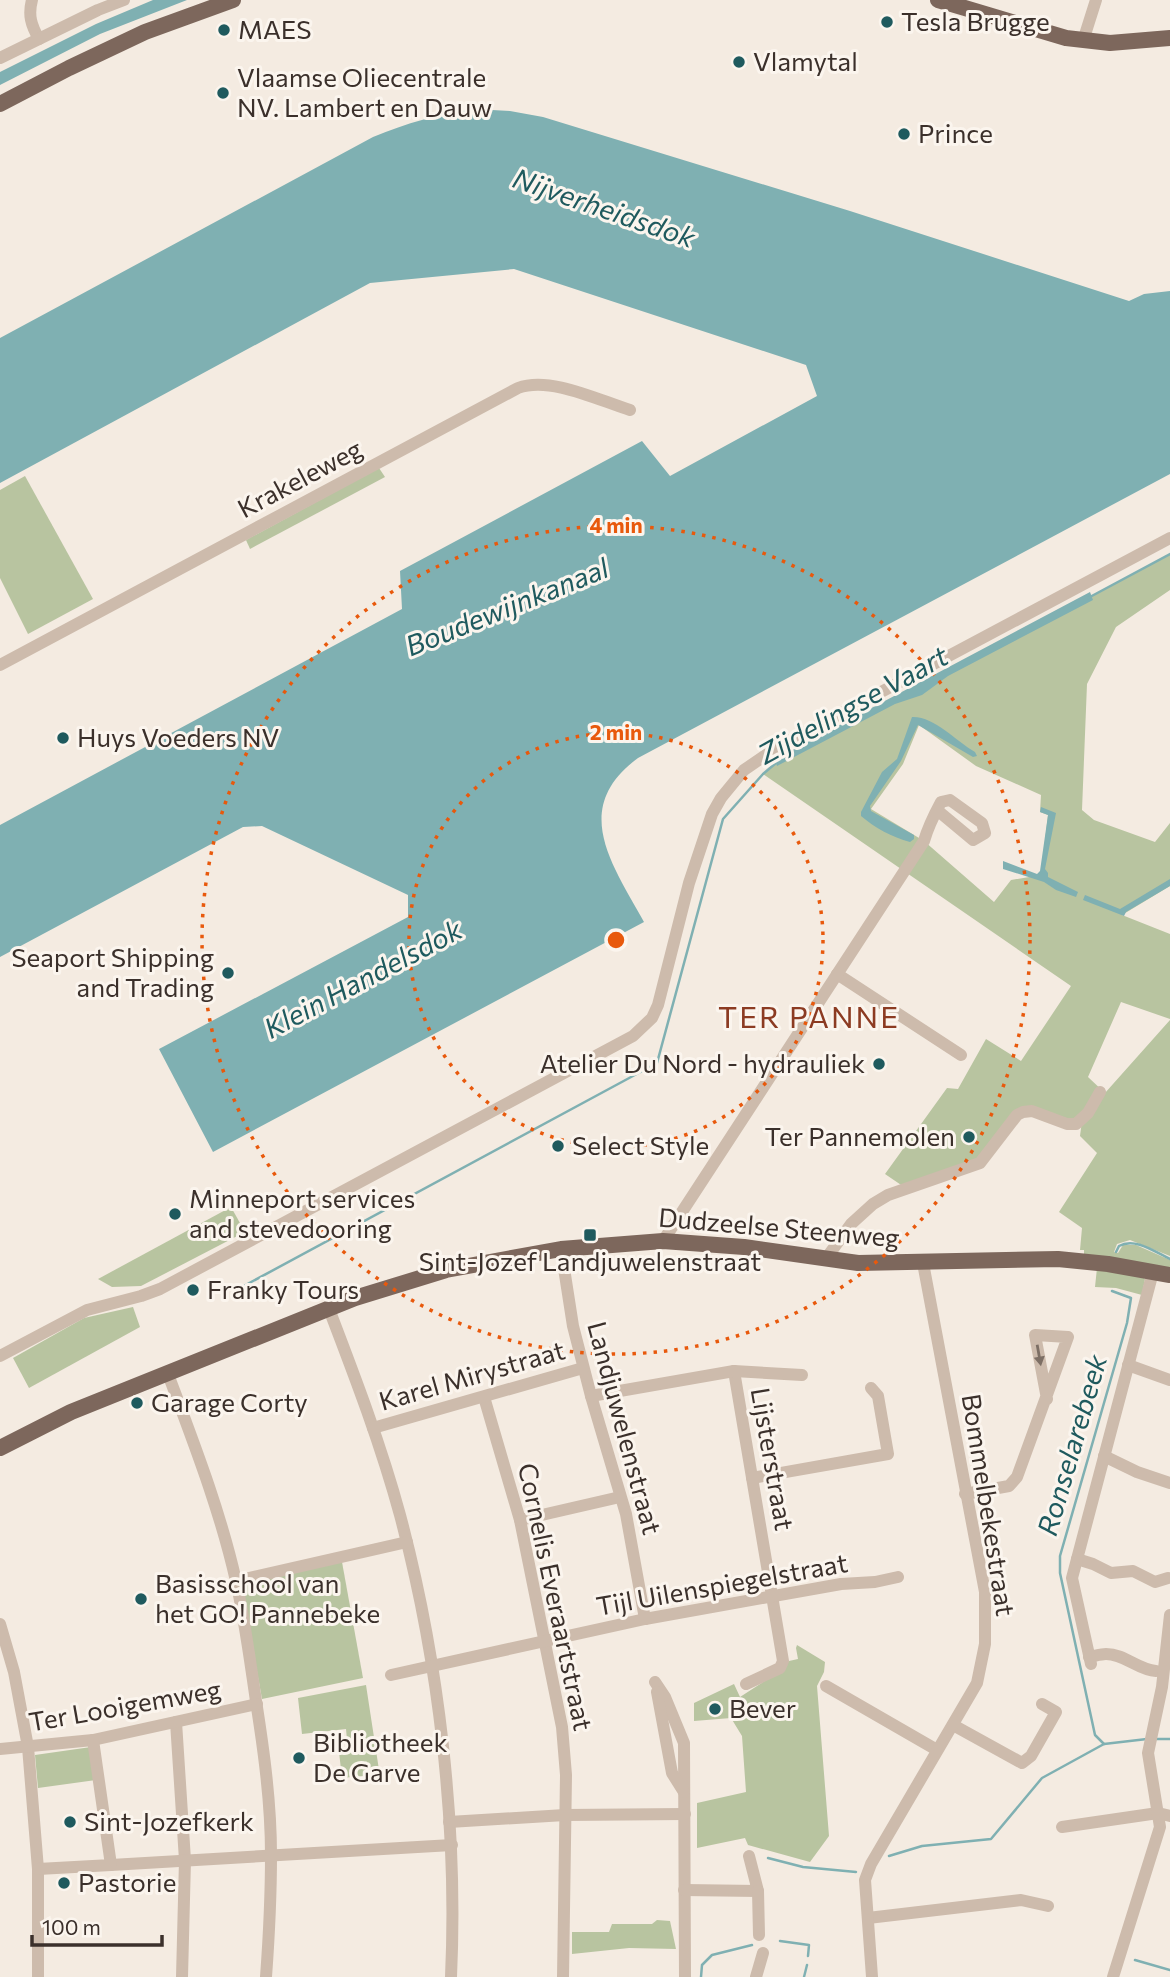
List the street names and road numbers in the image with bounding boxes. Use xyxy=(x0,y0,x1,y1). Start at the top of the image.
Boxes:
street label: Krakeleweg xyxy=(232,432,367,523)
street label: Dudzeelse Steenweg xyxy=(657,1201,901,1252)
street label: Landjuwelenstraat xyxy=(582,1318,669,1538)
street label: Karel Mirystraat xyxy=(375,1333,568,1416)
street label: Lijsterstraat xyxy=(746,1385,801,1533)
street label: Bommelbekestraat xyxy=(957,1391,1022,1618)
street label: Cornelis Everaartstraat xyxy=(513,1460,600,1733)
street label: Tijl Uilenspiegelstraat xyxy=(594,1546,850,1621)
street label: Ter Looigemweg xyxy=(26,1672,223,1737)

